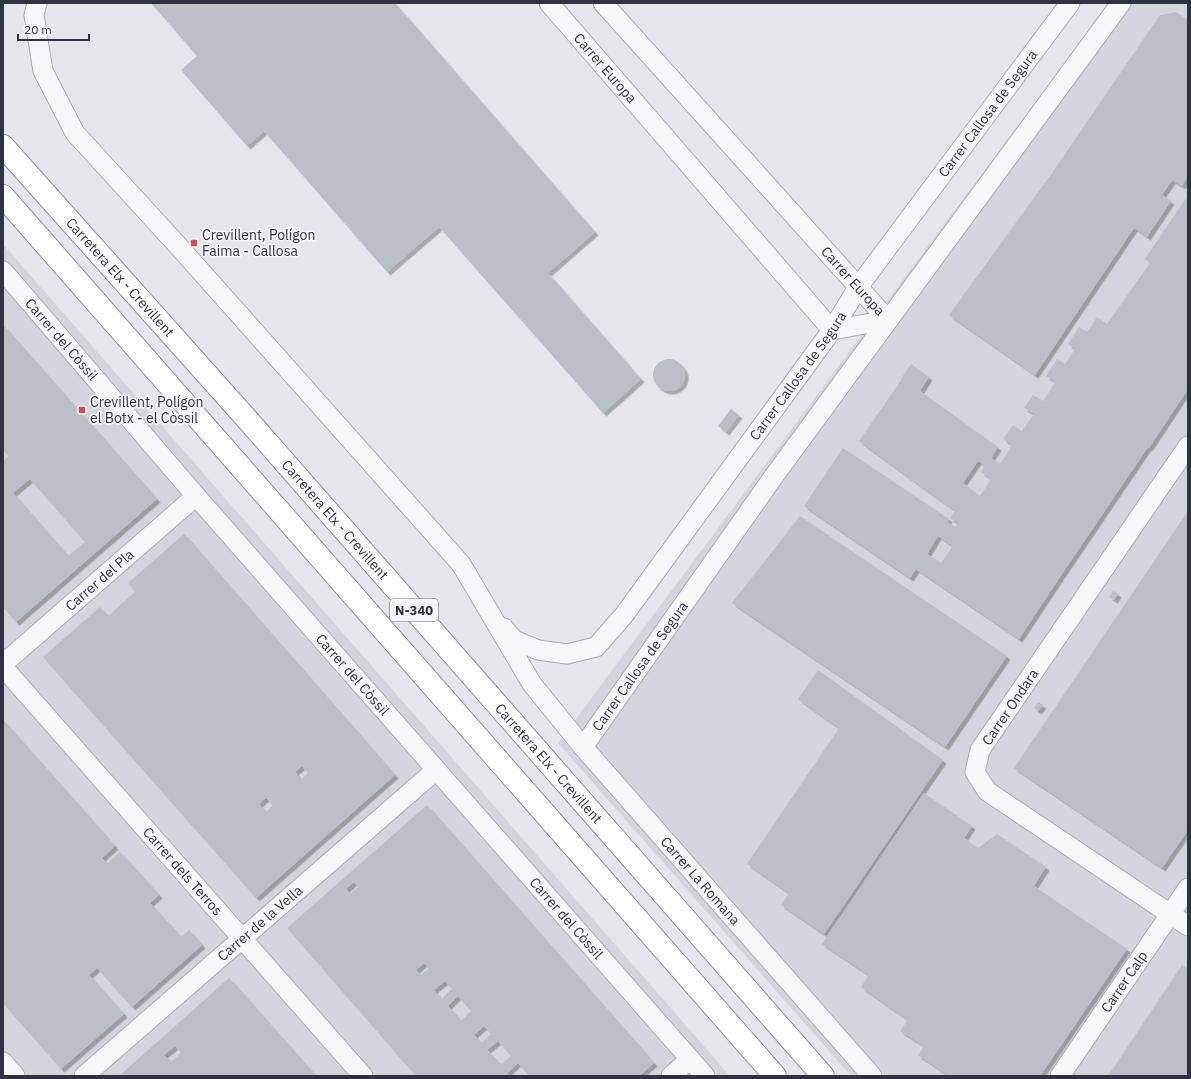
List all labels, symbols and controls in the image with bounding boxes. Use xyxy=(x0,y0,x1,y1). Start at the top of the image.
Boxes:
scale bar xyxy=(18,16,89,42)
text: 20 m xyxy=(24,22,52,37)
street label: Carrer Europa xyxy=(570,29,641,107)
street label: Carrer Callosa de Segura xyxy=(934,46,1041,181)
street label: Carretera Elx - Crevillent xyxy=(62,214,178,341)
place label: Crevillent, Polígon Faima - Callosa xyxy=(202,226,315,260)
marker: Crevillent, Polígon Faima - Callosa xyxy=(189,238,199,248)
street label: Carrer Europa xyxy=(817,243,889,320)
street label: Carrer del Còssil xyxy=(21,294,102,384)
street label: Carrer Callosa de Segura xyxy=(746,308,851,444)
place label: Crevillent, Polígon el Botx - el Còssil xyxy=(90,393,203,427)
marker: Crevillent, Polígon el Botx - el Còssil xyxy=(77,405,87,415)
street label: Carretera Elx - Crevillent xyxy=(278,456,393,583)
street label: Carrer del Pla xyxy=(61,545,138,615)
street label: Carrer Callosa de Segura xyxy=(588,597,692,734)
road number: N-340 xyxy=(390,599,438,621)
street label: Carrer del Còssil xyxy=(312,630,394,719)
street label: Carrer Ondara xyxy=(978,665,1043,749)
street label: Carretera Elx - Crevillent xyxy=(491,700,606,827)
street label: Carrer dels Terros xyxy=(139,823,227,919)
street label: Carrer La Romana xyxy=(657,833,745,929)
street label: Carrer del Còssil xyxy=(526,873,607,963)
street label: Carrer de la Vella xyxy=(214,881,307,965)
street label: Carrer Calp xyxy=(1097,947,1151,1016)

